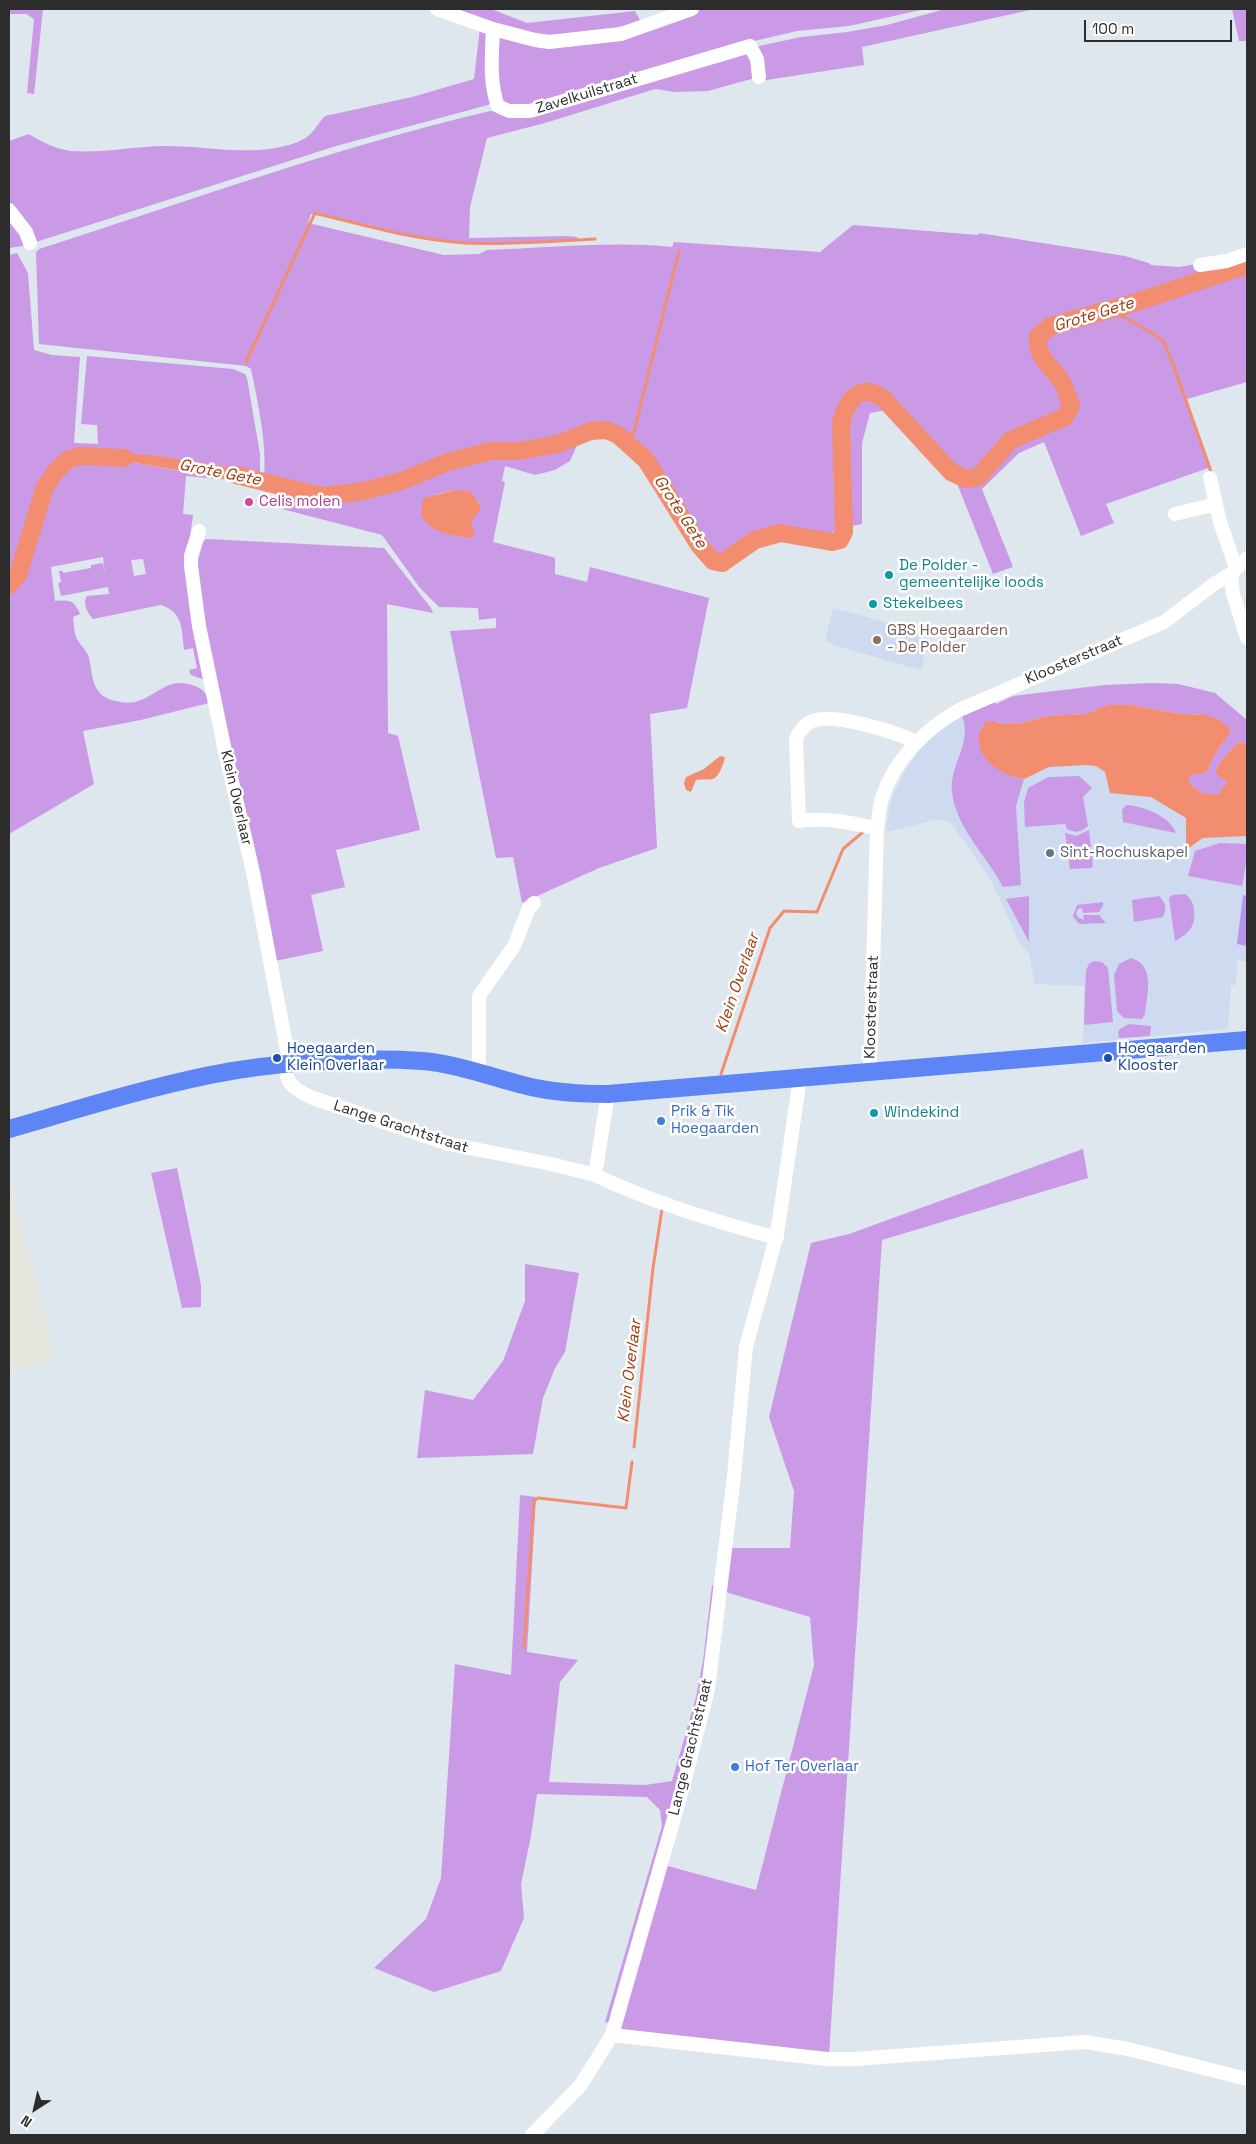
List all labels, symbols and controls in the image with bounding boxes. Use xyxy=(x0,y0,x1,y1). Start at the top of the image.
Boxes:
scale bar xyxy=(1086,10,1234,42)
text: 100 m xyxy=(1092,19,1134,38)
street label: Zavelkuilstraat xyxy=(534,70,640,118)
water label: Grote Gete xyxy=(1052,294,1136,336)
water label: Grote Gete xyxy=(178,456,262,490)
water label: Grote Gete xyxy=(649,472,711,552)
place label: Celis molen xyxy=(259,493,341,511)
marker: Celis molen xyxy=(243,496,255,508)
place label: De Polder - gemeentelijke loods xyxy=(899,557,1044,592)
marker: De Polder - gemeentelijke loods xyxy=(883,569,895,581)
place label: Stekelbees xyxy=(883,595,963,613)
marker: Stekelbees xyxy=(867,598,879,610)
place label: GBS Hoegaarden - De Polder xyxy=(887,622,1008,657)
street label: Kloosterstraat xyxy=(1023,631,1125,689)
marker: GBS Hoegaarden - De Polder xyxy=(871,634,883,646)
street label: Klein Overlaar xyxy=(216,749,256,847)
place label: Sint-Rochuskapel xyxy=(1060,844,1188,862)
marker: Sint-Rochuskapel xyxy=(1044,847,1056,859)
water label: Klein Overlaar xyxy=(712,931,764,1035)
street label: Kloosterstraat xyxy=(861,955,883,1059)
place label: Hoegaarden Klein Overlaar xyxy=(287,1040,384,1075)
place label: Hoegaarden Klooster xyxy=(1118,1040,1206,1075)
marker: Hoegaarden Klein Overlaar xyxy=(271,1052,283,1064)
marker: Hoegaarden Klooster xyxy=(1102,1052,1114,1064)
street label: Lange Grachtstraat xyxy=(331,1097,471,1157)
place label: Prik & Tik Hoegaarden xyxy=(671,1103,759,1138)
place label: Windekind xyxy=(884,1104,959,1122)
marker: Windekind xyxy=(868,1107,880,1119)
marker: Prik & Tik Hoegaarden xyxy=(655,1115,667,1127)
water label: Klein Overlaar xyxy=(614,1318,646,1424)
street label: Lange Grachtstraat xyxy=(665,1677,717,1817)
place label: Hof Ter Overlaar xyxy=(745,1758,859,1776)
marker: Hof Ter Overlaar xyxy=(729,1761,741,1773)
north arrow xyxy=(10,2084,60,2134)
text: N xyxy=(17,2111,35,2131)

